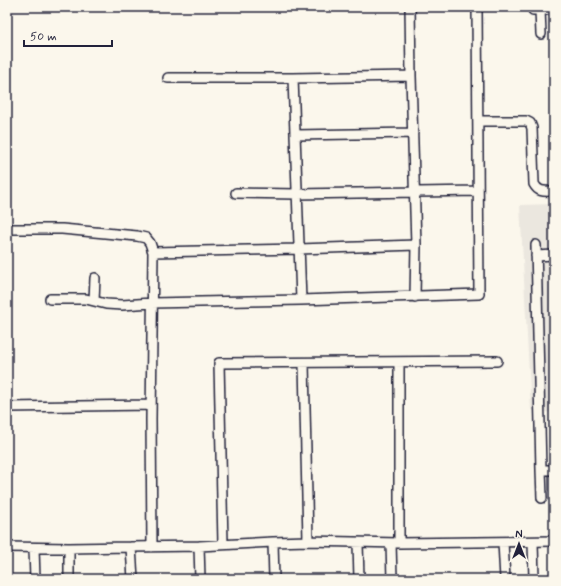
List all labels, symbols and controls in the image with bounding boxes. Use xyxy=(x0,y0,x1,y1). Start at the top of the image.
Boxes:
scale bar xyxy=(24,22,112,48)
text: 50 m xyxy=(30,29,57,45)
north arrow xyxy=(499,524,539,564)
text: N xyxy=(515,528,523,542)

